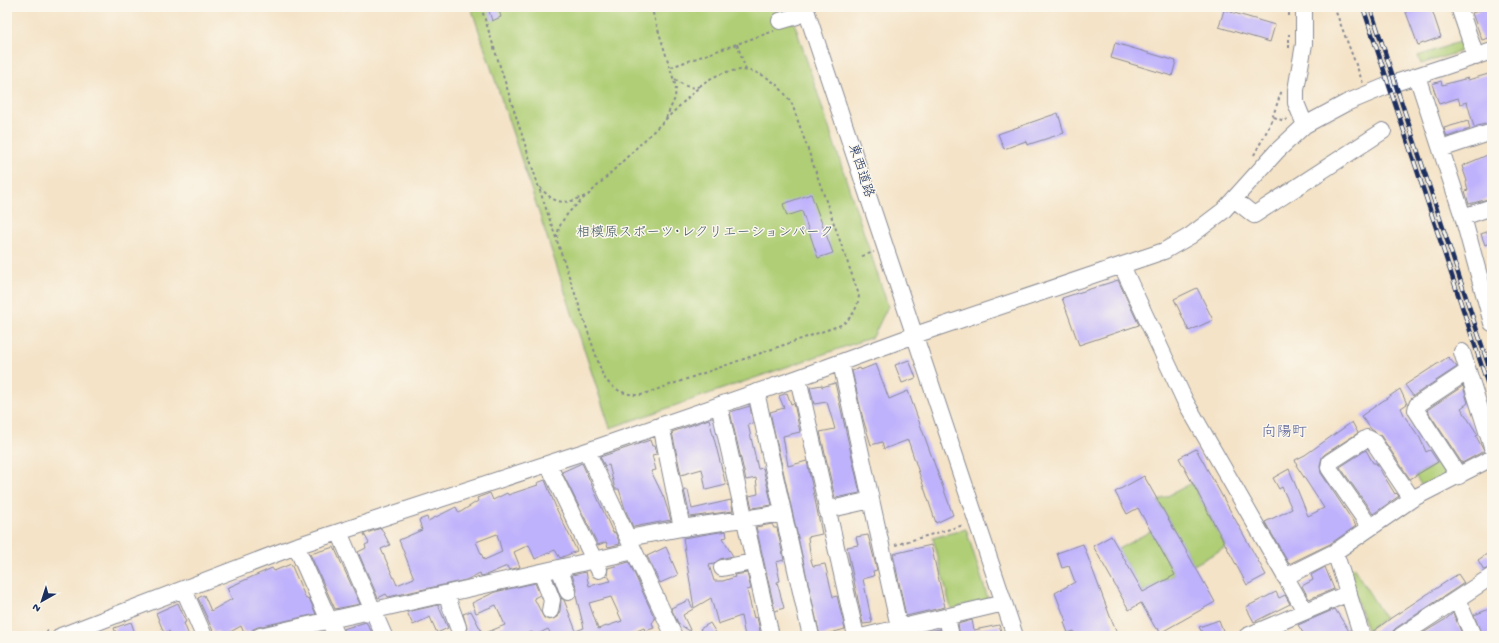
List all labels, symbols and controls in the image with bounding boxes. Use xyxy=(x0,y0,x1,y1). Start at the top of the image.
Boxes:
street label: 東西道路 xyxy=(843,142,877,200)
park label: 相模原スポーツ･レクリエーションパーク xyxy=(576,225,834,242)
district label: 向陽町 xyxy=(1261,423,1307,442)
north arrow xyxy=(22,581,62,621)
text: N xyxy=(30,600,44,614)

